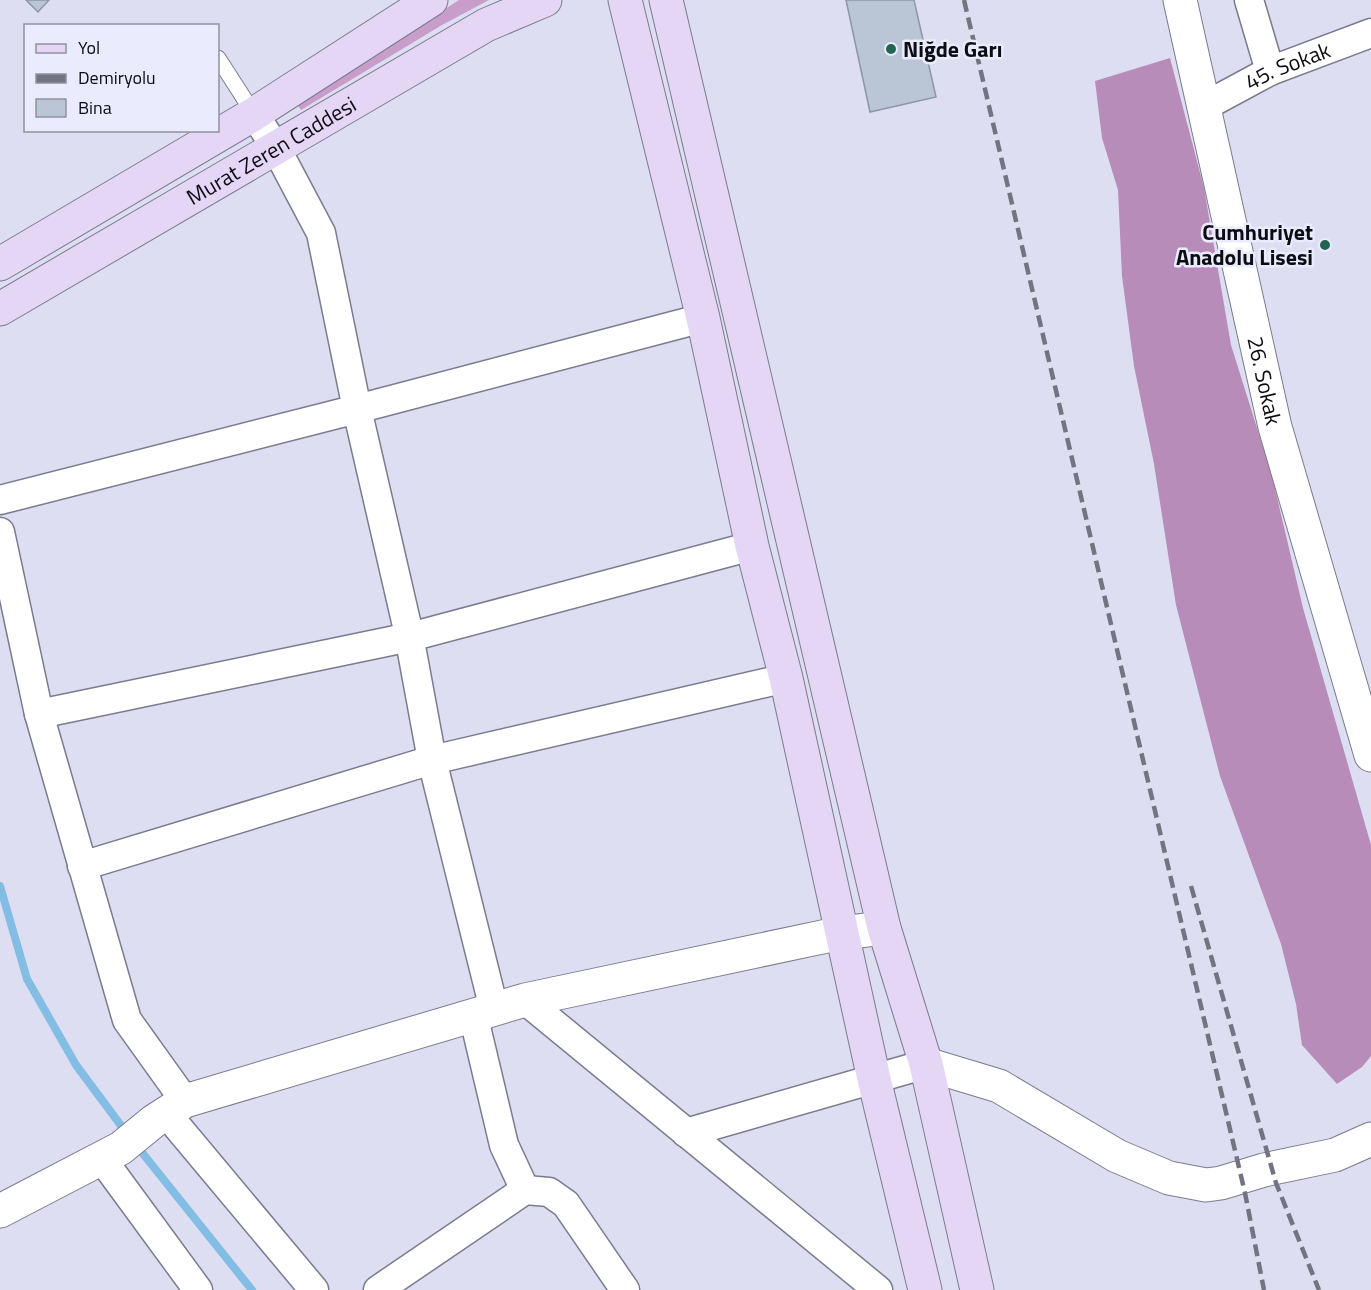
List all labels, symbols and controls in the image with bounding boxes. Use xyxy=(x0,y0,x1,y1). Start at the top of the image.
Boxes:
legend xyxy=(24,24,219,132)
place label: Niğde Garı xyxy=(903,32,1002,66)
street label: 45. Sokak xyxy=(1238,33,1335,99)
text: Yol xyxy=(78,34,100,61)
marker: Niğde Garı xyxy=(884,42,898,56)
text: Demiryolu xyxy=(78,64,156,91)
street label: Murat Zeren Caddesi xyxy=(180,88,362,214)
text: Bina xyxy=(78,94,112,121)
place label: Cumhuriyet Anadolu Lisesi xyxy=(1176,215,1313,274)
marker: Cumhuriyet Anadolu Lisesi xyxy=(1318,238,1332,252)
street label: 26. Sokak xyxy=(1238,333,1291,429)

